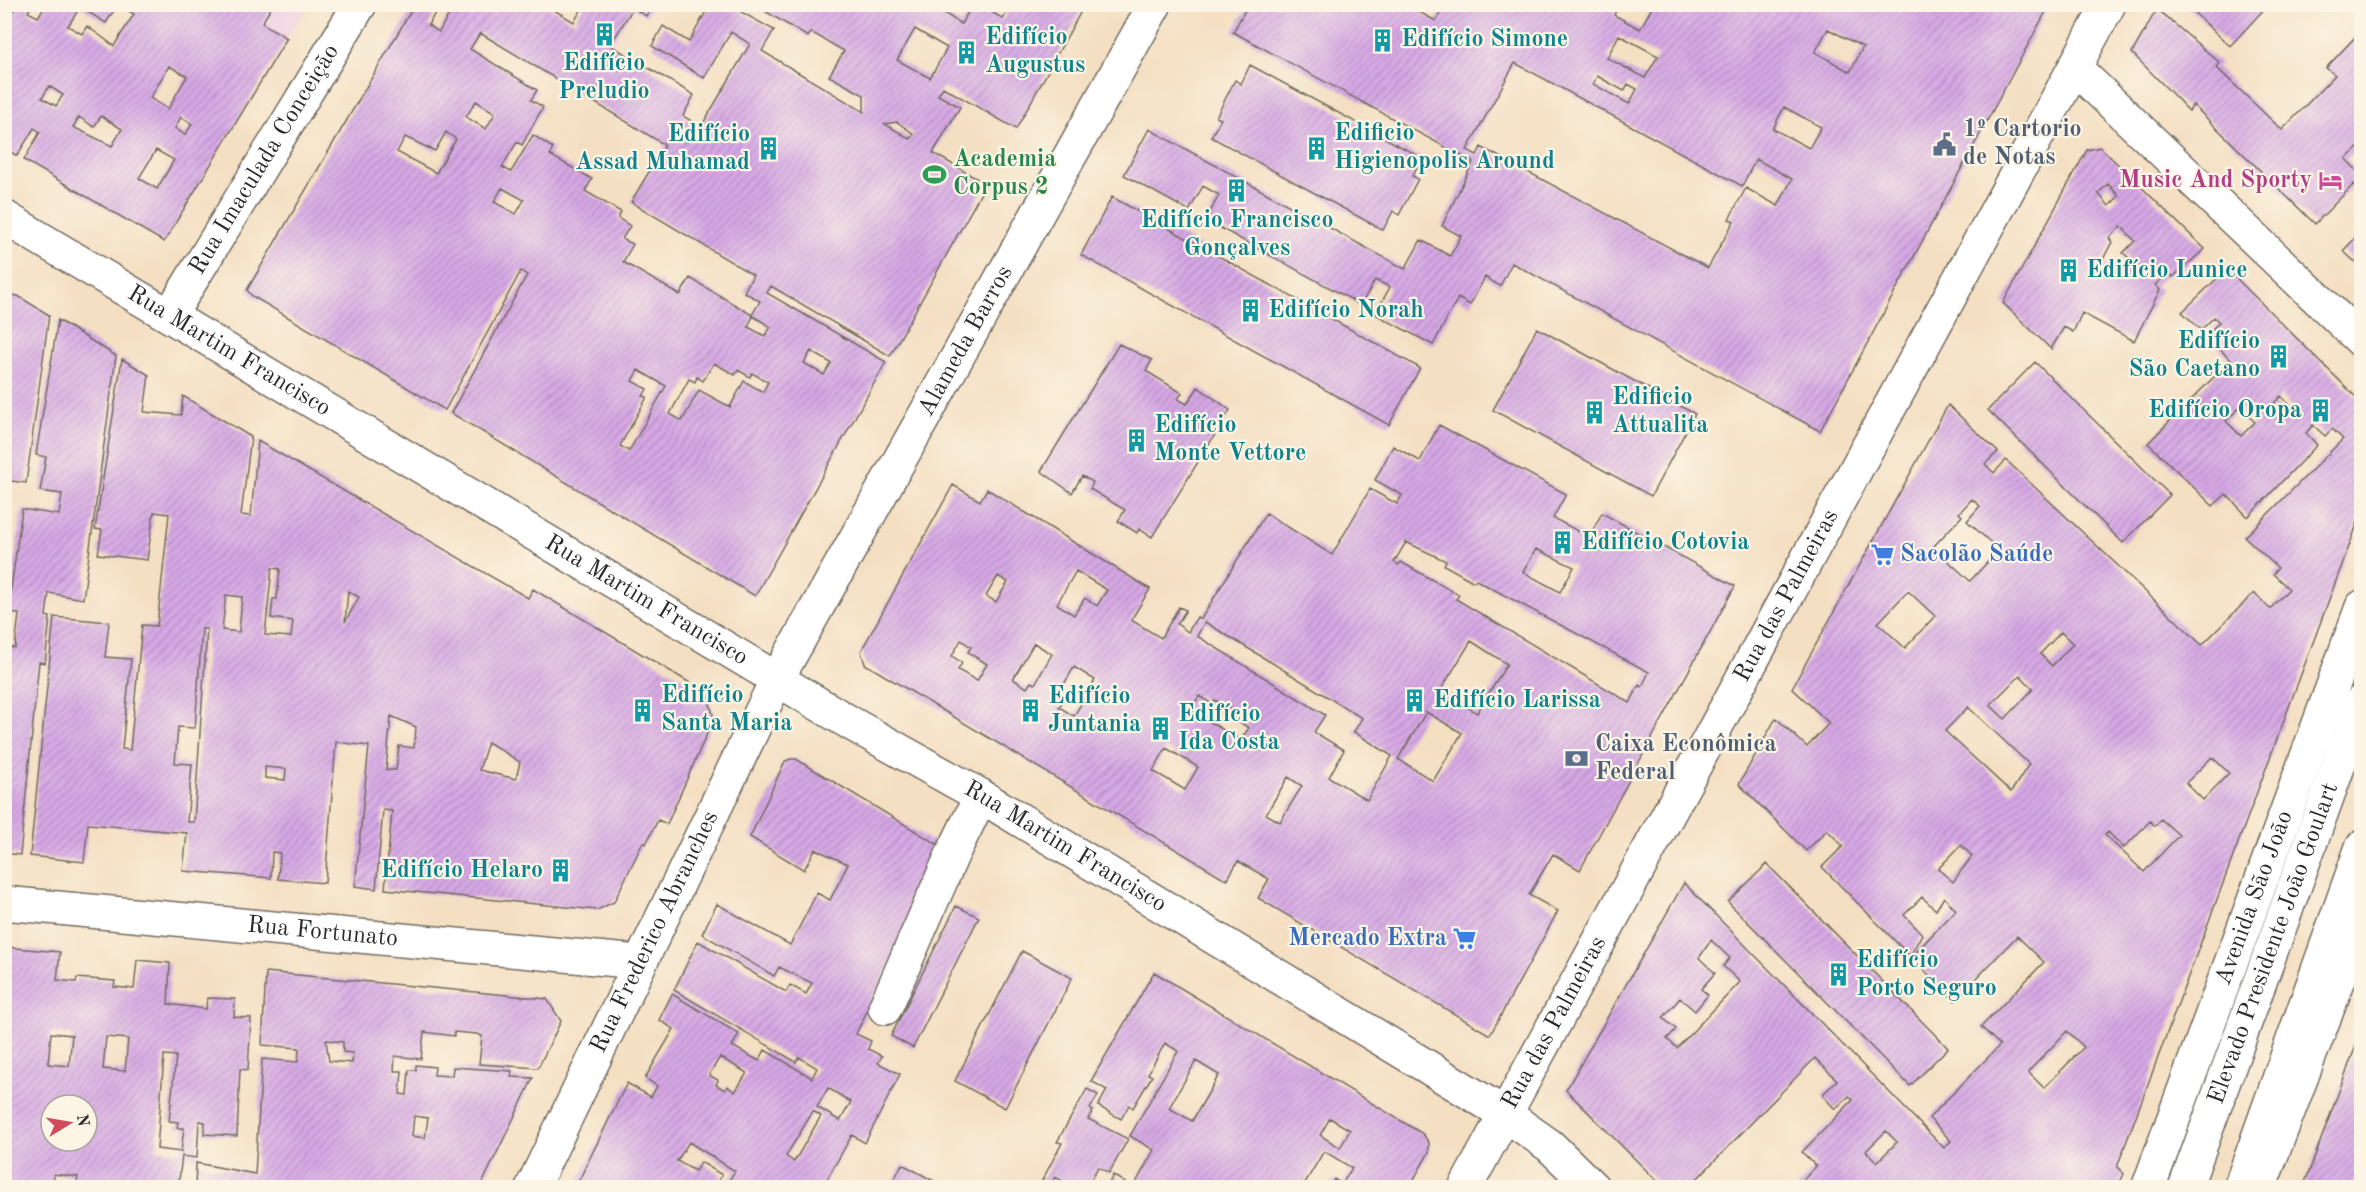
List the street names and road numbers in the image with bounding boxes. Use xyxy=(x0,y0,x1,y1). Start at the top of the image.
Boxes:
street label: Rua Imaculada Conceição xyxy=(186,40,344,279)
street label: Alameda Barros xyxy=(915,262,1018,421)
street label: Rua Martim Francisco xyxy=(123,282,334,421)
street label: Rua das Palmeiras xyxy=(1731,506,1844,686)
street label: Rua Martim Francisco xyxy=(540,531,752,671)
street label: Rua Martim Francisco xyxy=(960,777,1170,917)
street label: Elevado Presidente João Goulart xyxy=(2204,780,2343,1107)
street label: Rua Frederico Abranches xyxy=(587,807,723,1057)
street label: Avenida São João xyxy=(2212,808,2298,989)
street label: Rua Fortunato xyxy=(246,914,399,952)
street label: Rua das Palmeiras xyxy=(1498,933,1611,1113)

